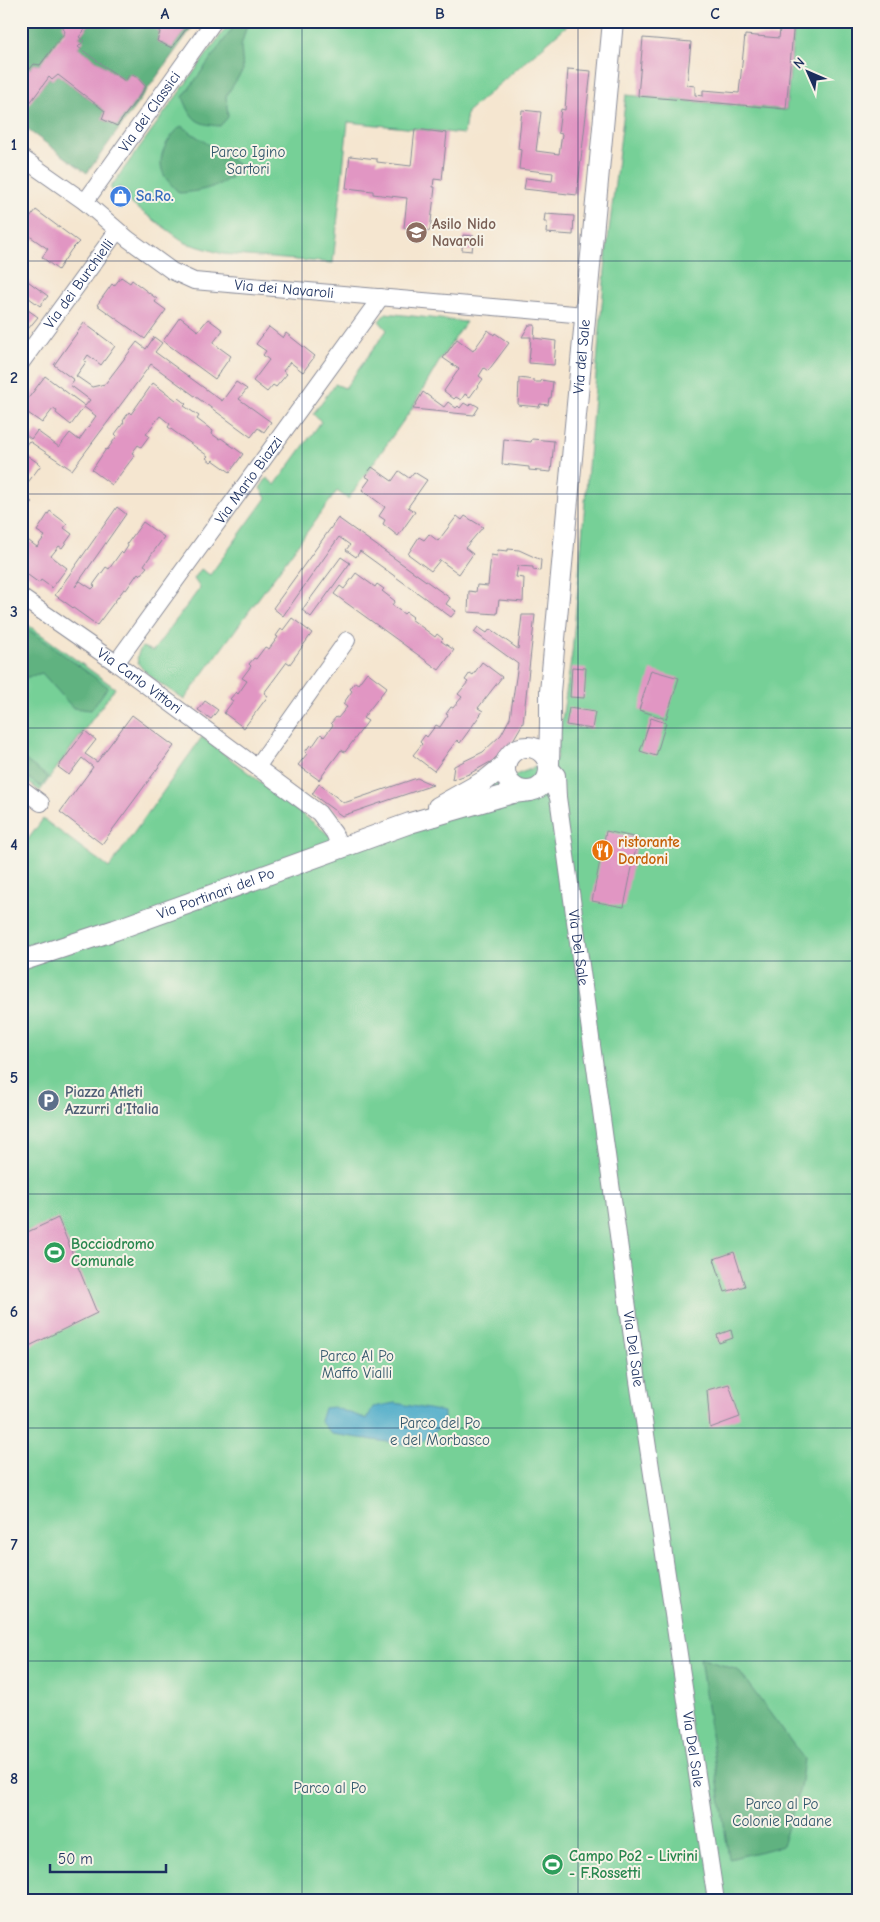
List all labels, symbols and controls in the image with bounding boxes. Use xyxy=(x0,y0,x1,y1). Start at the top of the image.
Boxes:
text: A xyxy=(161,5,170,23)
text: B xyxy=(435,5,445,23)
text: C xyxy=(710,5,720,23)
north arrow xyxy=(782,48,832,98)
text: N xyxy=(790,54,808,72)
street label: Via dei Classici xyxy=(115,68,184,155)
text: 1 xyxy=(11,136,17,154)
park label: Parco Igino Sartori xyxy=(211,143,285,178)
shop icon: Sa.Ro. xyxy=(108,184,132,208)
place label: Sa.Ro. xyxy=(136,187,174,205)
place label: Asilo Nido Navaroli xyxy=(432,215,496,250)
school or university icon: Asilo Nido Navaroli xyxy=(404,221,428,245)
street label: Via dei Burchielli xyxy=(40,235,117,332)
street label: Via dei Navaroli xyxy=(234,276,335,302)
street label: Via del Sale xyxy=(569,318,594,395)
text: 2 xyxy=(10,369,18,387)
street label: Via Mario Biazzi xyxy=(211,433,286,527)
text: 3 xyxy=(10,603,18,621)
street label: Via Carlo Vittori xyxy=(94,644,185,717)
place label: ristorante Dordoni xyxy=(618,833,680,868)
text: 4 xyxy=(10,836,18,854)
restaurant icon: ristorante Dordoni xyxy=(590,839,614,863)
street label: Via Portinari del Po xyxy=(154,864,277,923)
street label: Via Del Sale xyxy=(565,909,593,987)
text: 5 xyxy=(10,1069,18,1087)
place label: Piazza Atleti Azzurri d'Italia xyxy=(65,1083,159,1118)
parking icon: Piazza Atleti Azzurri d'Italia xyxy=(37,1089,61,1113)
place label: Bocciodromo Comunale xyxy=(71,1235,155,1270)
sports icon: Bocciodromo Comunale xyxy=(43,1241,67,1265)
text: 6 xyxy=(10,1303,18,1321)
street label: Via Del Sale xyxy=(619,1310,648,1388)
park label: Parco Al Po Maffo Vialli xyxy=(320,1347,394,1382)
park label: Parco del Po e del Morbasco xyxy=(390,1414,490,1449)
text: 7 xyxy=(10,1536,18,1554)
street label: Via Del Sale xyxy=(679,1710,708,1789)
text: 8 xyxy=(10,1770,18,1788)
park label: Parco al Po xyxy=(294,1779,367,1797)
park label: Parco al Po Colonie Padane xyxy=(732,1795,832,1830)
scale bar xyxy=(50,1842,166,1874)
place label: Campo Po2 - Livrini - F.Rossetti xyxy=(569,1847,698,1882)
text: 50 m xyxy=(58,1850,93,1868)
sports icon: Campo Po2 - Livrini - F.Rossetti xyxy=(541,1853,565,1877)

